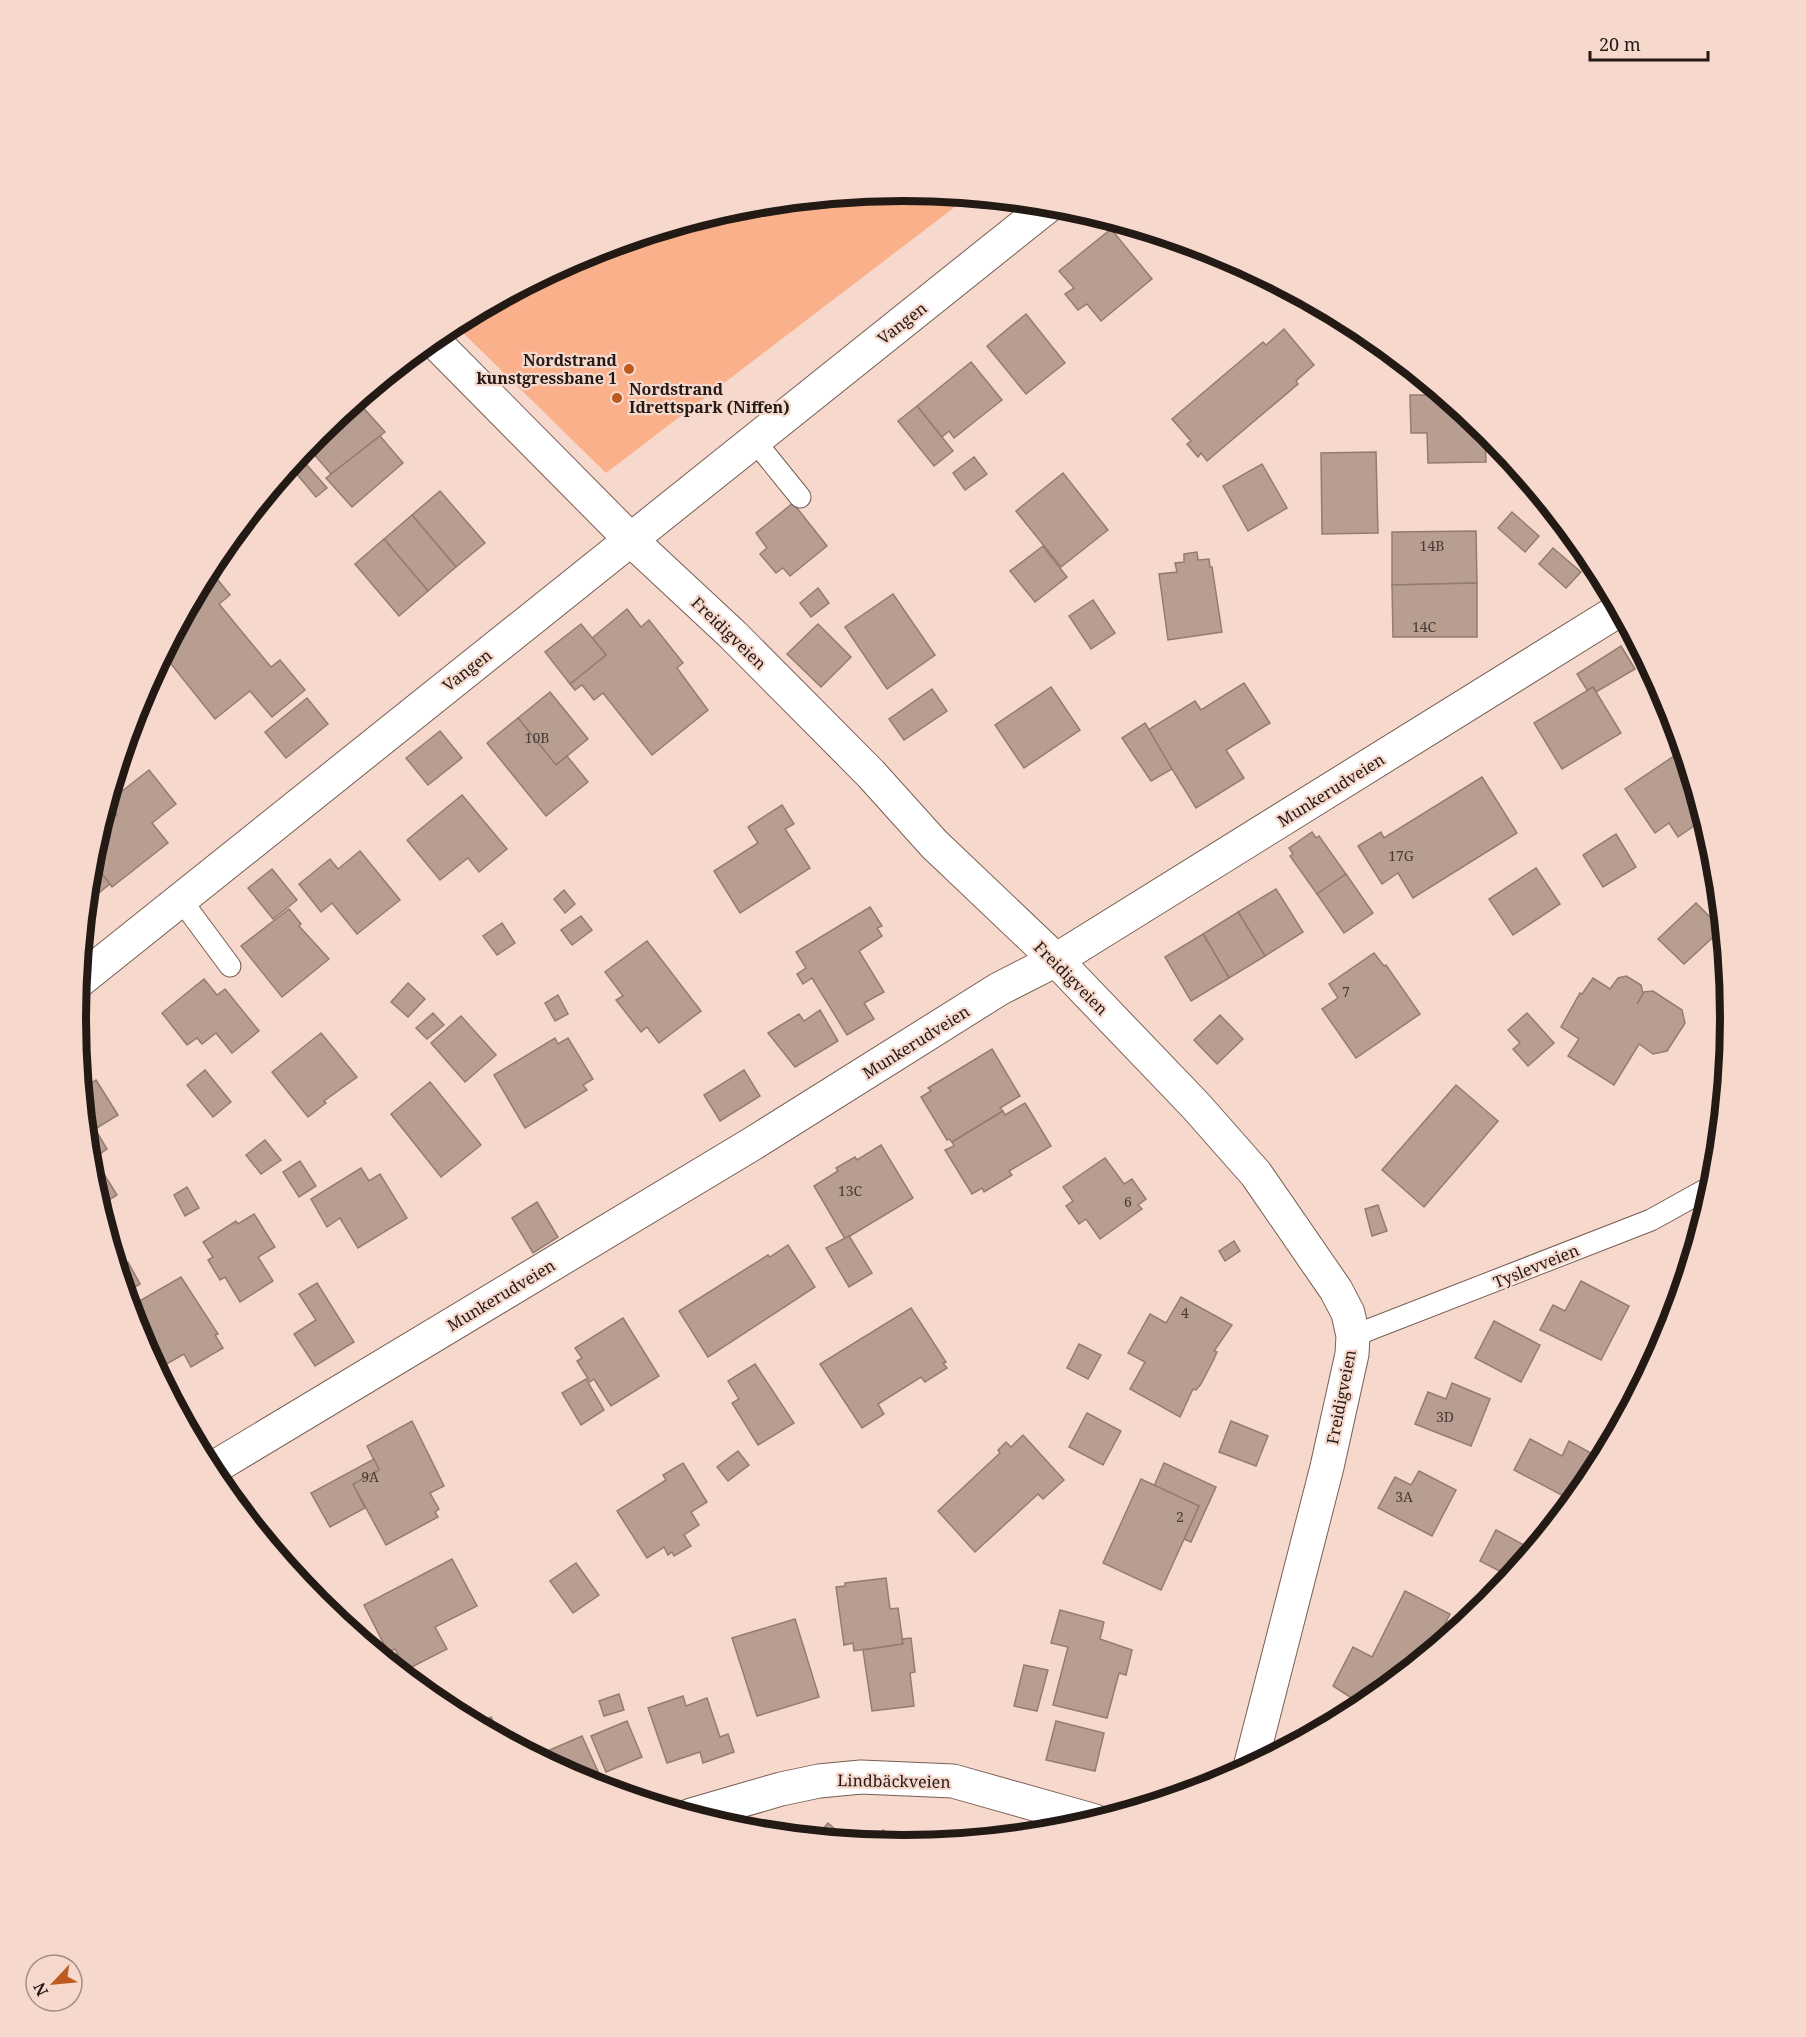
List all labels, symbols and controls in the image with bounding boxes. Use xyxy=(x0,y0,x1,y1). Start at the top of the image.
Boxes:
scale bar xyxy=(1590,24,1708,62)
text: 20 m xyxy=(1599,32,1641,56)
street label: Vangen xyxy=(873,297,931,349)
place label: Nordstrand kunstgressbane 1 xyxy=(476,349,618,389)
marker: Nordstrand kunstgressbane 1 xyxy=(622,362,636,376)
place label: Nordstrand Idrettspark (Niffen) xyxy=(629,378,790,418)
marker: Nordstrand Idrettspark (Niffen) xyxy=(610,391,624,405)
house number: 14B xyxy=(1420,536,1444,555)
street label: Freidigveien xyxy=(687,592,771,674)
house number: 14C xyxy=(1412,617,1437,636)
street label: Vangen xyxy=(438,644,496,696)
house number: 10B xyxy=(525,728,549,747)
street label: Munkerudveien xyxy=(1273,748,1389,832)
house number: 17G xyxy=(1388,846,1414,865)
street label: Freidigveien xyxy=(1029,936,1113,1020)
house number: 7 xyxy=(1342,982,1350,1001)
street label: Munkerudveien xyxy=(858,1000,974,1084)
house number: 13C xyxy=(838,1181,863,1200)
house number: 6 xyxy=(1124,1192,1132,1211)
street label: Tyslevveien xyxy=(1490,1239,1582,1293)
street label: Munkerudveien xyxy=(443,1254,559,1336)
house number: 4 xyxy=(1181,1303,1189,1322)
street label: Freidigveien xyxy=(1321,1348,1361,1446)
house number: 3D xyxy=(1436,1407,1454,1426)
house number: 9A xyxy=(361,1467,379,1486)
house number: 3A xyxy=(1395,1487,1413,1506)
house number: 2 xyxy=(1176,1507,1184,1526)
street label: Lindbäckveien xyxy=(837,1769,951,1793)
north arrow xyxy=(24,1953,84,2013)
text: N xyxy=(28,1979,53,2000)

